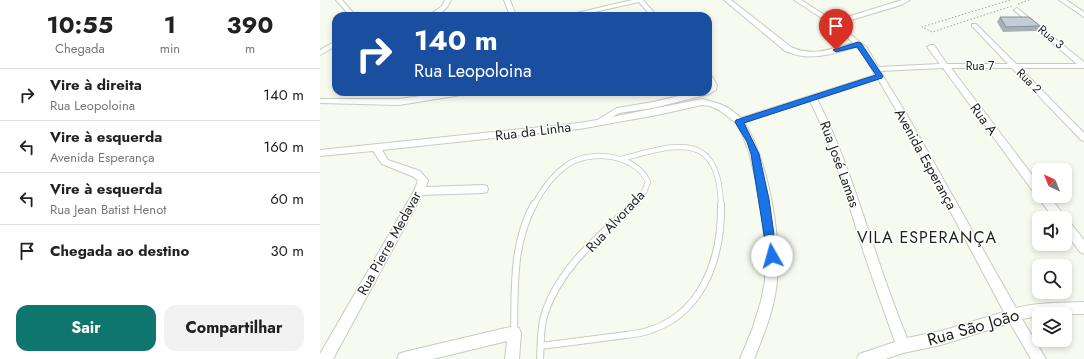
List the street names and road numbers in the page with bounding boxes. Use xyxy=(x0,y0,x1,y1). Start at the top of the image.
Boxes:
street label: Rua 3 xyxy=(1034,21,1068,53)
street label: Rua 7 xyxy=(966,57,995,75)
street label: Rua 2 xyxy=(1012,64,1046,98)
street label: Rua A xyxy=(966,99,1003,140)
street label: Avenida Esperança xyxy=(890,105,962,213)
street label: Rua da Linha xyxy=(494,116,572,146)
street label: Rua José Lamas xyxy=(815,118,865,210)
street label: Rua Alvorada xyxy=(581,185,649,257)
street label: Rua Pierre Medavar xyxy=(352,187,426,299)
street label: Rua São João xyxy=(924,302,1022,352)

